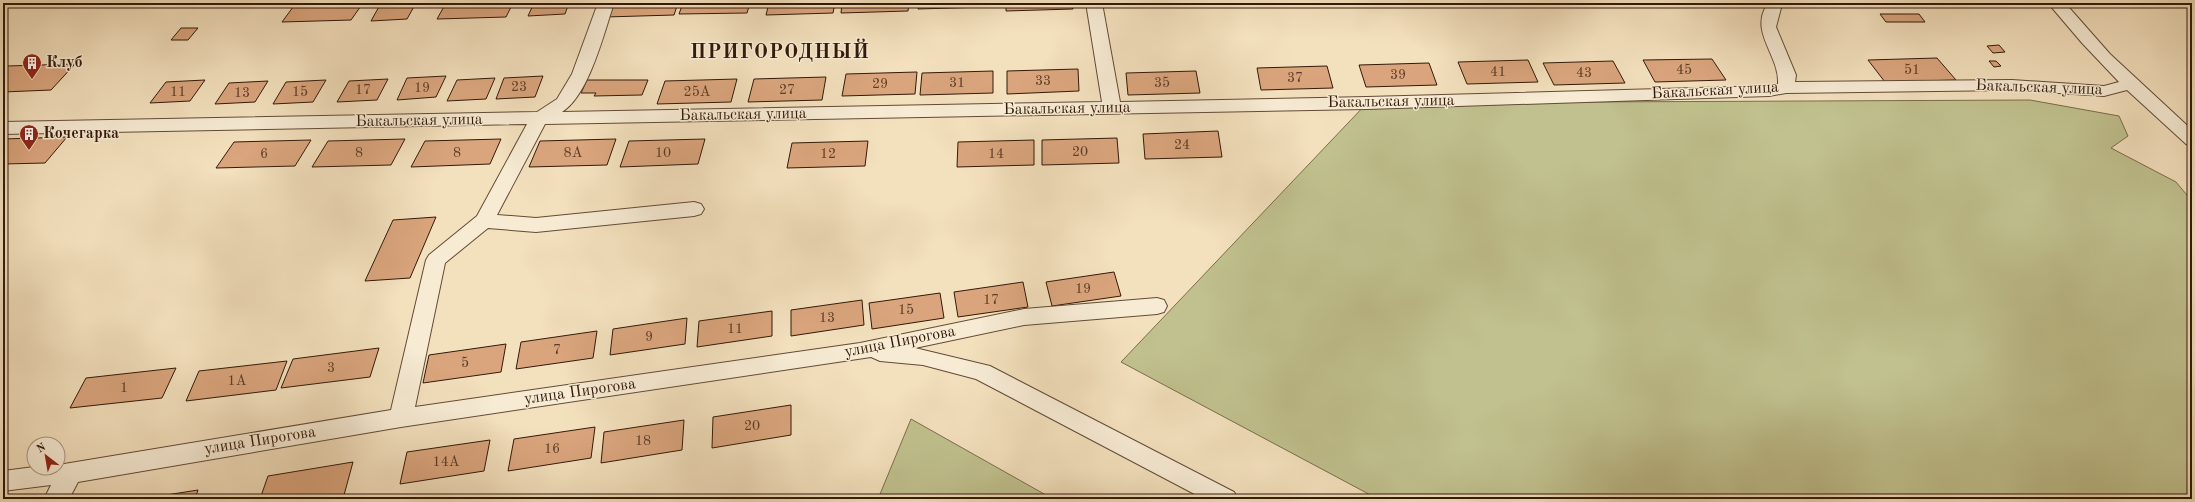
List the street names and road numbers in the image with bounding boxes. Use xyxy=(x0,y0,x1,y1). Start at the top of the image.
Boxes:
street label: Бакальская улица xyxy=(1975,78,2103,98)
street label: Бакальская улица xyxy=(1651,80,1779,102)
street label: Бакальская улица xyxy=(1327,93,1455,111)
street label: Бакальская улица xyxy=(1003,100,1131,118)
street label: Бакальская улица xyxy=(679,106,807,124)
street label: Бакальская улица xyxy=(355,112,483,130)
street label: улица Пирогова xyxy=(843,323,957,361)
street label: улица Пирогова xyxy=(523,376,637,408)
street label: улица Пирогова xyxy=(203,424,317,458)

